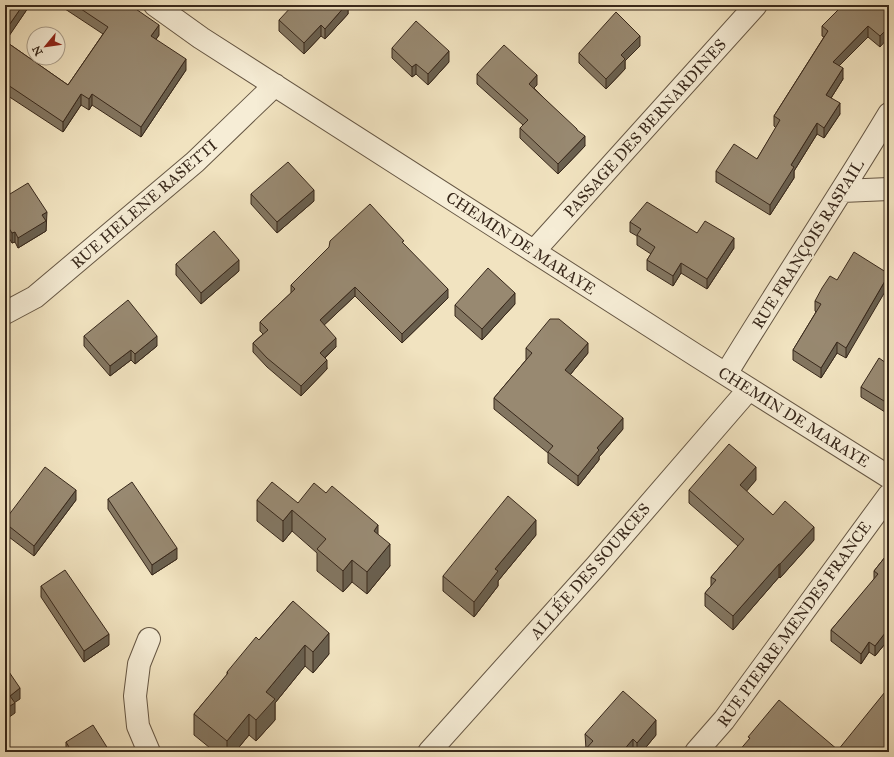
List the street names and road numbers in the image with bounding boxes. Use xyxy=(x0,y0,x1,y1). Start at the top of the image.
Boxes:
street label: PASSAGE DES BERNARDINES xyxy=(560,35,730,221)
street label: RUE HELENE RASETTI xyxy=(67,135,221,273)
street label: RUE FRANÇOIS RASPAIL xyxy=(748,156,868,332)
street label: CHEMIN DE MARAYE xyxy=(443,187,599,299)
street label: CHEMIN DE MARAYE xyxy=(715,363,873,471)
street label: ALLÉE DES SOURCES xyxy=(524,498,654,644)
street label: RUE PIERRE MENDES FRANCE xyxy=(713,517,875,731)

